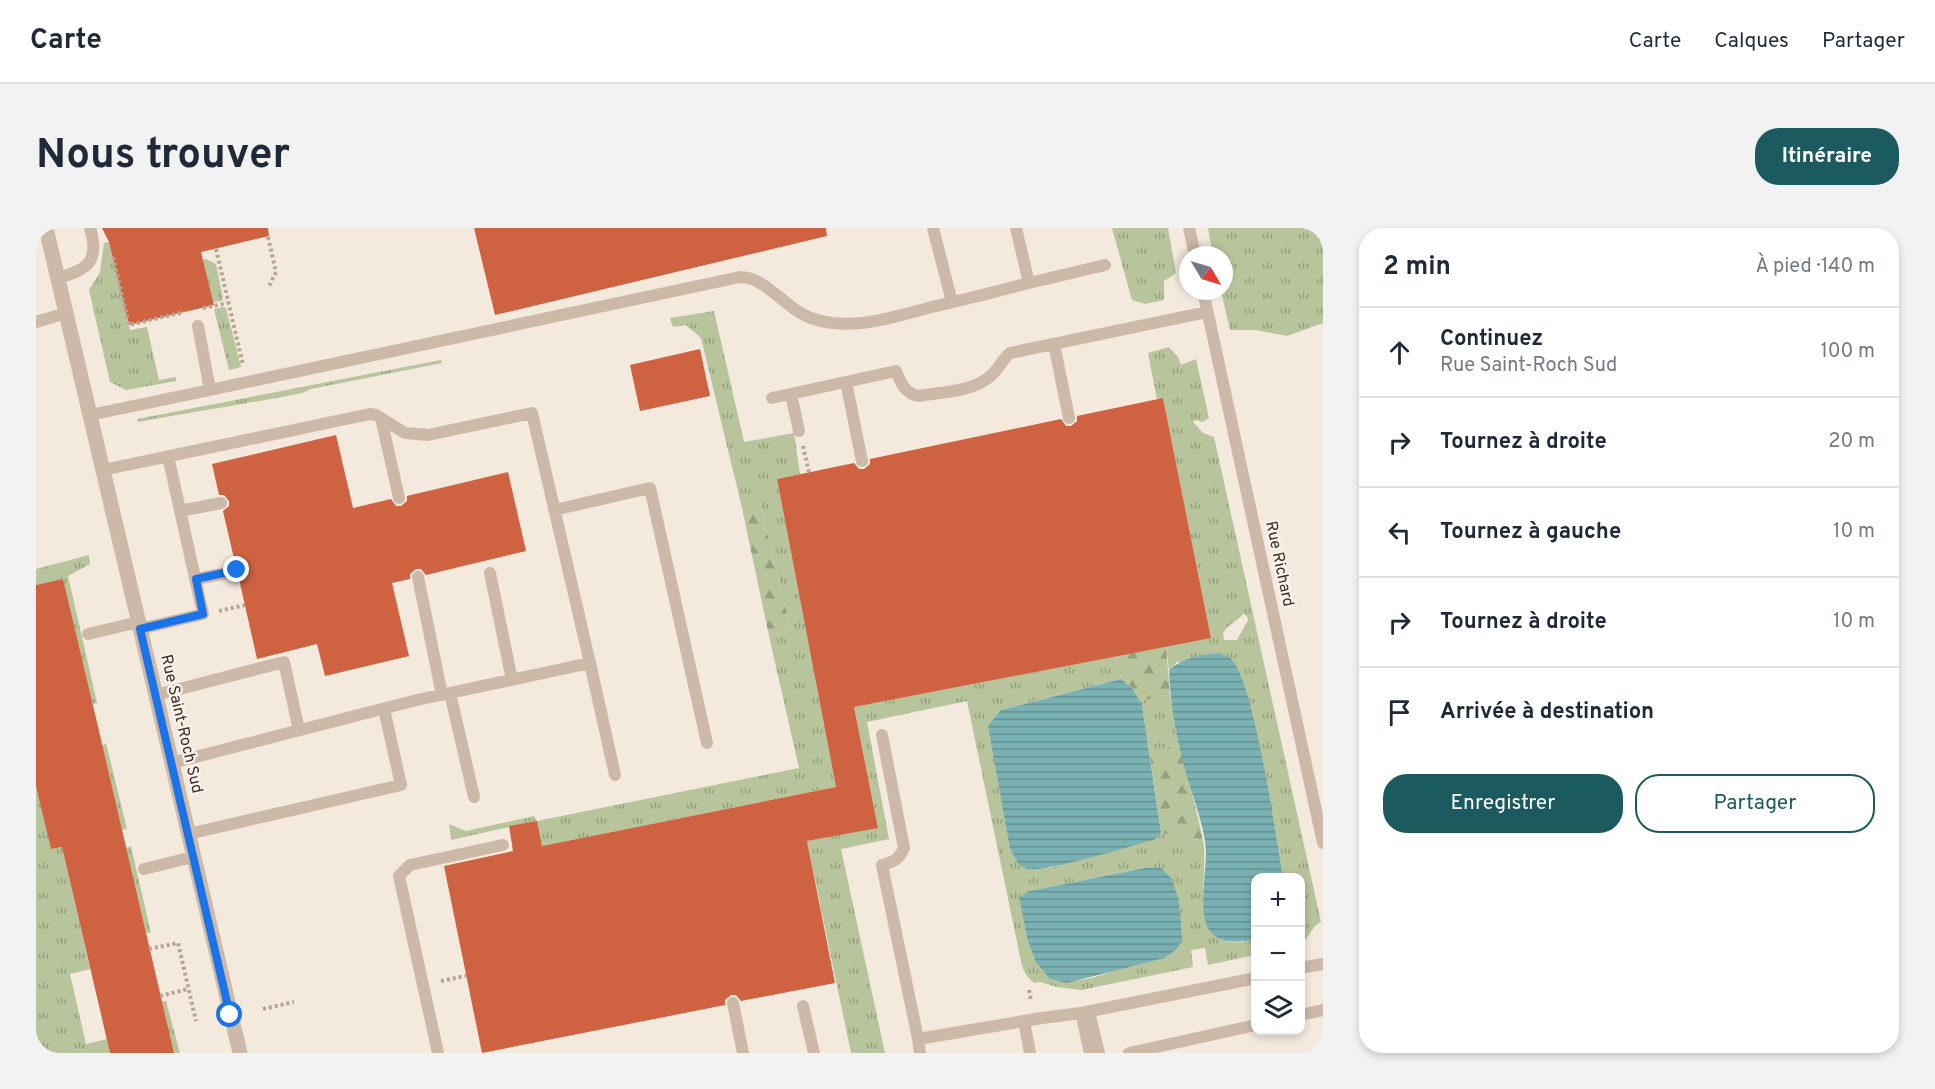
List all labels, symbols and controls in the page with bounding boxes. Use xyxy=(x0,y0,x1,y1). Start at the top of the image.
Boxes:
text: Carte xyxy=(30,23,102,59)
text: Carte xyxy=(1629,28,1681,55)
text: Calques xyxy=(1714,28,1789,55)
text: Partager xyxy=(1822,28,1905,55)
button: Itinéraire xyxy=(1755,128,1899,185)
text: Nous trouver xyxy=(36,130,290,183)
north arrow xyxy=(1179,246,1233,300)
text: 2 min xyxy=(1383,251,1451,284)
text: À pied · 140 m xyxy=(1755,254,1875,280)
text: Continuez xyxy=(1440,326,1543,353)
icon: ahead xyxy=(1383,336,1416,369)
text: 100 m xyxy=(1820,339,1875,365)
text: Rue Saint-Roch Sud xyxy=(1440,353,1617,379)
icon: right xyxy=(1383,426,1416,459)
text: Tournez à droite xyxy=(1440,429,1607,456)
text: 20 m xyxy=(1828,429,1875,455)
icon: left xyxy=(1383,516,1416,549)
street label: Rue Richard xyxy=(1260,519,1298,609)
text: Tournez à gauche xyxy=(1440,519,1621,546)
text: 10 m xyxy=(1833,519,1875,545)
route end xyxy=(223,556,249,582)
icon: right xyxy=(1383,606,1416,639)
text: Tournez à droite xyxy=(1440,609,1607,636)
text: 10 m xyxy=(1833,609,1875,635)
street label: Rue Saint-Roch Sud xyxy=(155,653,207,795)
icon: arrive xyxy=(1383,696,1416,729)
text: Arrivée à destination xyxy=(1440,699,1654,726)
button: Enregistrer xyxy=(1383,774,1623,833)
button: Partager xyxy=(1635,774,1875,833)
map controls xyxy=(1251,873,1305,1035)
button: + xyxy=(1251,873,1305,927)
button: − xyxy=(1251,927,1305,981)
button: layers xyxy=(1251,981,1305,1035)
route start xyxy=(216,1001,242,1027)

